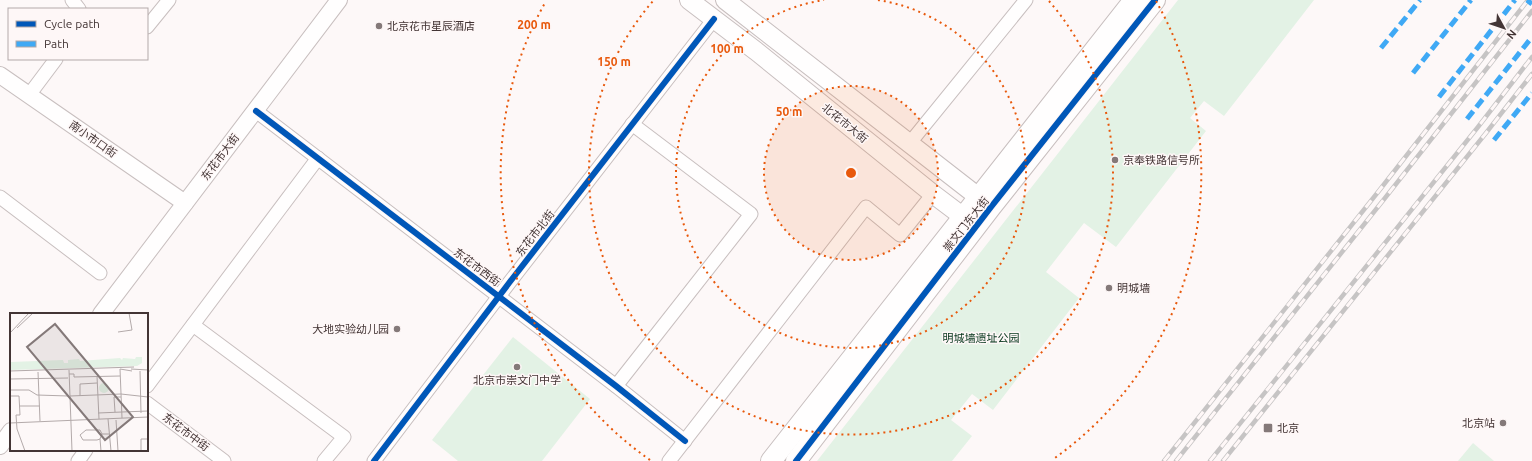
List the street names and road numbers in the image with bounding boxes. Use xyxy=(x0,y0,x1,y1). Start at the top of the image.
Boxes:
street label: 北花市大街 xyxy=(820,101,870,145)
street label: 南小市口街 xyxy=(67,118,119,160)
street label: 东花市大街 xyxy=(199,131,241,183)
street label: 崇文门东大街 xyxy=(941,194,991,254)
street label: 东花市北街 xyxy=(513,208,557,258)
street label: 东花市西街 xyxy=(451,246,503,288)
street label: 东花市中街 xyxy=(160,411,212,453)

